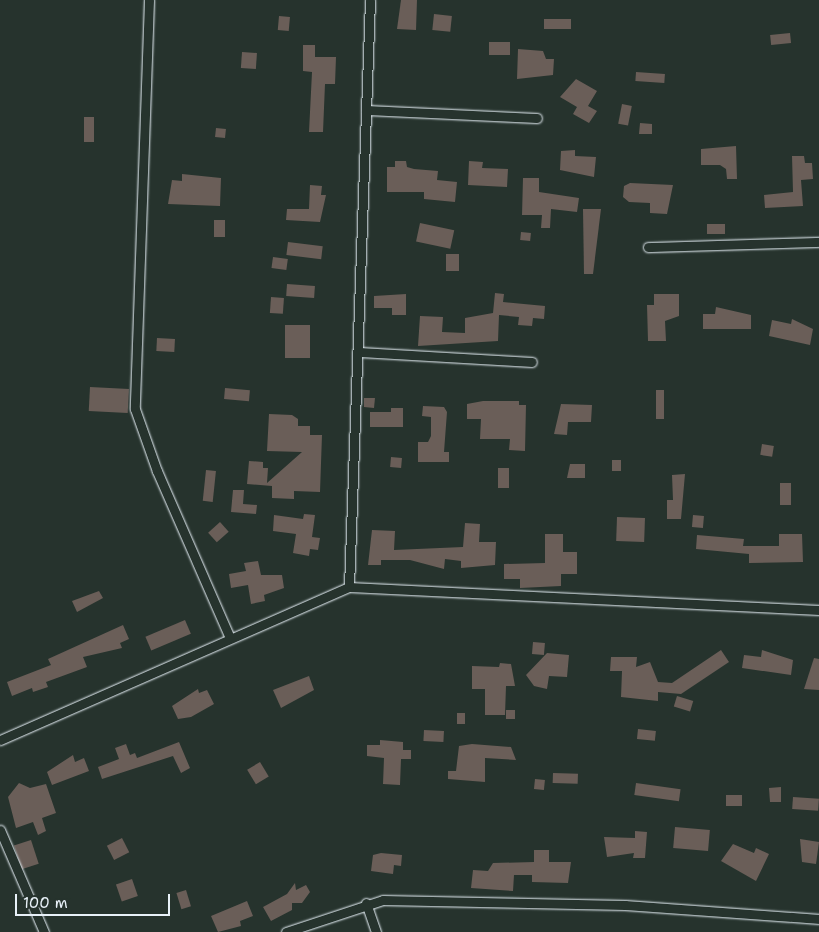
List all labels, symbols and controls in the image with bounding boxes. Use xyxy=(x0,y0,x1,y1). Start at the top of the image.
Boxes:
scale bar xyxy=(18,884,172,916)
text: 100 m xyxy=(23,893,68,913)

